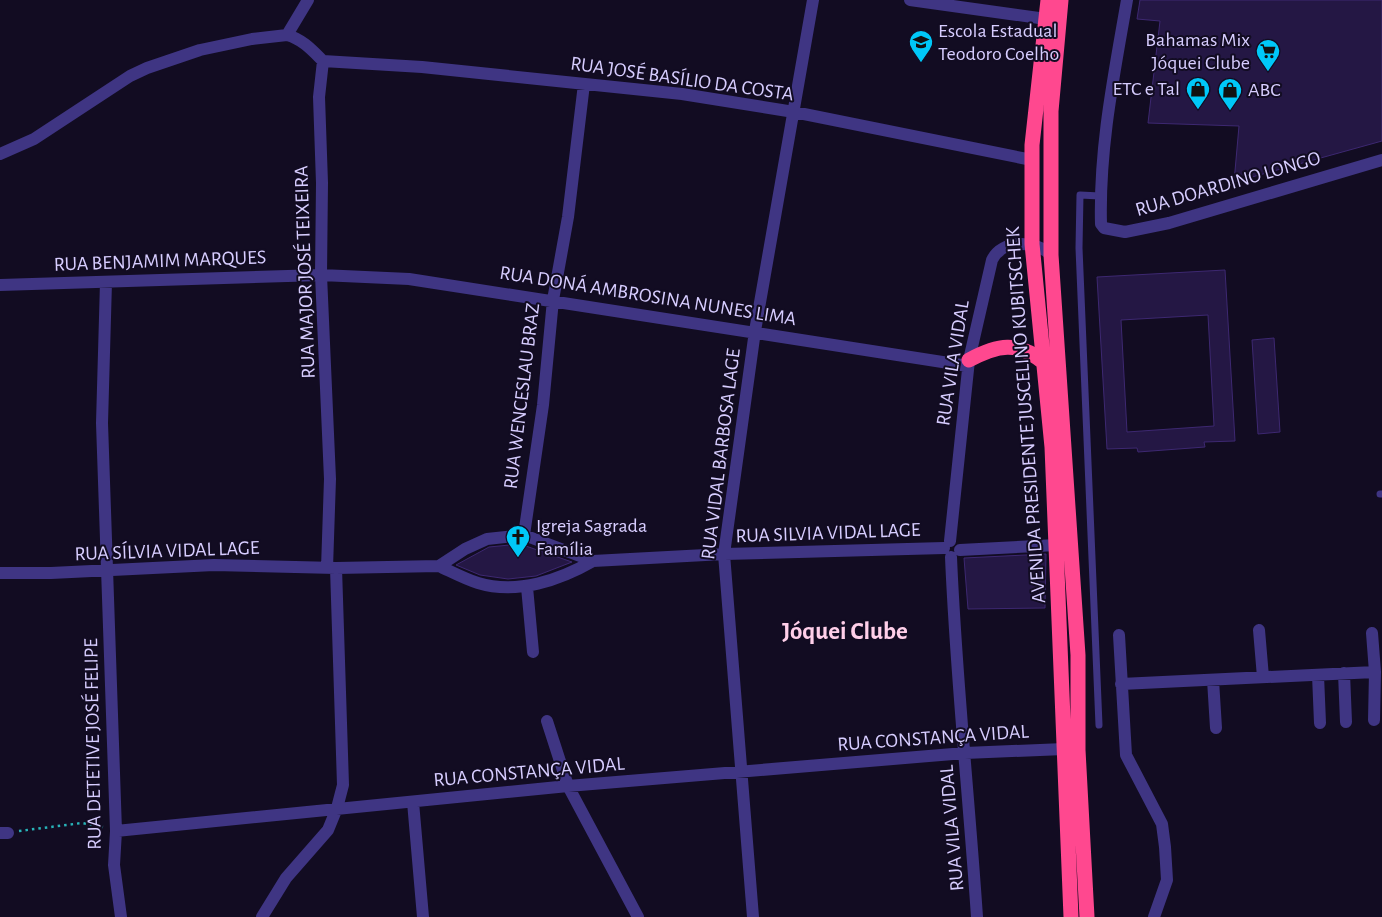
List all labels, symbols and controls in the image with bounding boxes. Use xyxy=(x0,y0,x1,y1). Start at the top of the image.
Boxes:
place label: Escola Estadual Teodoro Coelho xyxy=(938,21,1059,64)
school or university icon: Escola Estadual Teodoro Coelho xyxy=(908,29,934,63)
place label: Bahamas Mix Jóquei Clube xyxy=(1145,30,1250,73)
supermarket icon: Bahamas Mix Jóquei Clube xyxy=(1255,38,1281,72)
street label: RUA JOSÉ BASÍLIO DA COSTA xyxy=(569,52,795,105)
shop icon: ETC e Tal xyxy=(1185,76,1211,110)
shop icon: ABC xyxy=(1217,77,1243,111)
place label: ETC e Tal xyxy=(1112,79,1180,99)
place label: ABC xyxy=(1248,80,1281,100)
street label: RUA DOARDINO LONGO xyxy=(1133,148,1323,220)
street label: RUA MAJOR JOSÉ TEIXEIRA xyxy=(290,165,319,379)
street label: AVENIDA PRESIDENTE JUSCELINO KUBITSCHEK xyxy=(1003,226,1049,604)
street label: RUA BENJAMIM MARQUES xyxy=(54,247,266,275)
street label: RUA DONÁ AMBROSINA NUNES LIMA xyxy=(498,262,798,329)
street label: RUA VILA VIDAL xyxy=(933,298,973,427)
street label: RUA WENCESLAU BRAZ xyxy=(501,302,543,490)
street label: RUA VIDAL BARBOSA LAGE xyxy=(698,347,744,561)
place label: Igreja Sagrada Família xyxy=(536,516,647,559)
street label: RUA SILVIA VIDAL LAGE xyxy=(735,520,921,546)
church icon: Igreja Sagrada Família xyxy=(505,524,531,558)
street label: RUA SÍLVIA VIDAL LAGE xyxy=(74,537,260,564)
district label: Jóquei Clube xyxy=(782,619,908,644)
street label: RUA DETETIVE JOSÉ FELIPE xyxy=(80,638,105,850)
street label: RUA CONSTANÇA VIDAL xyxy=(837,721,1030,755)
street label: RUA CONSTANÇA VIDAL xyxy=(433,754,626,790)
street label: RUA VILA VIDAL xyxy=(936,763,967,892)

